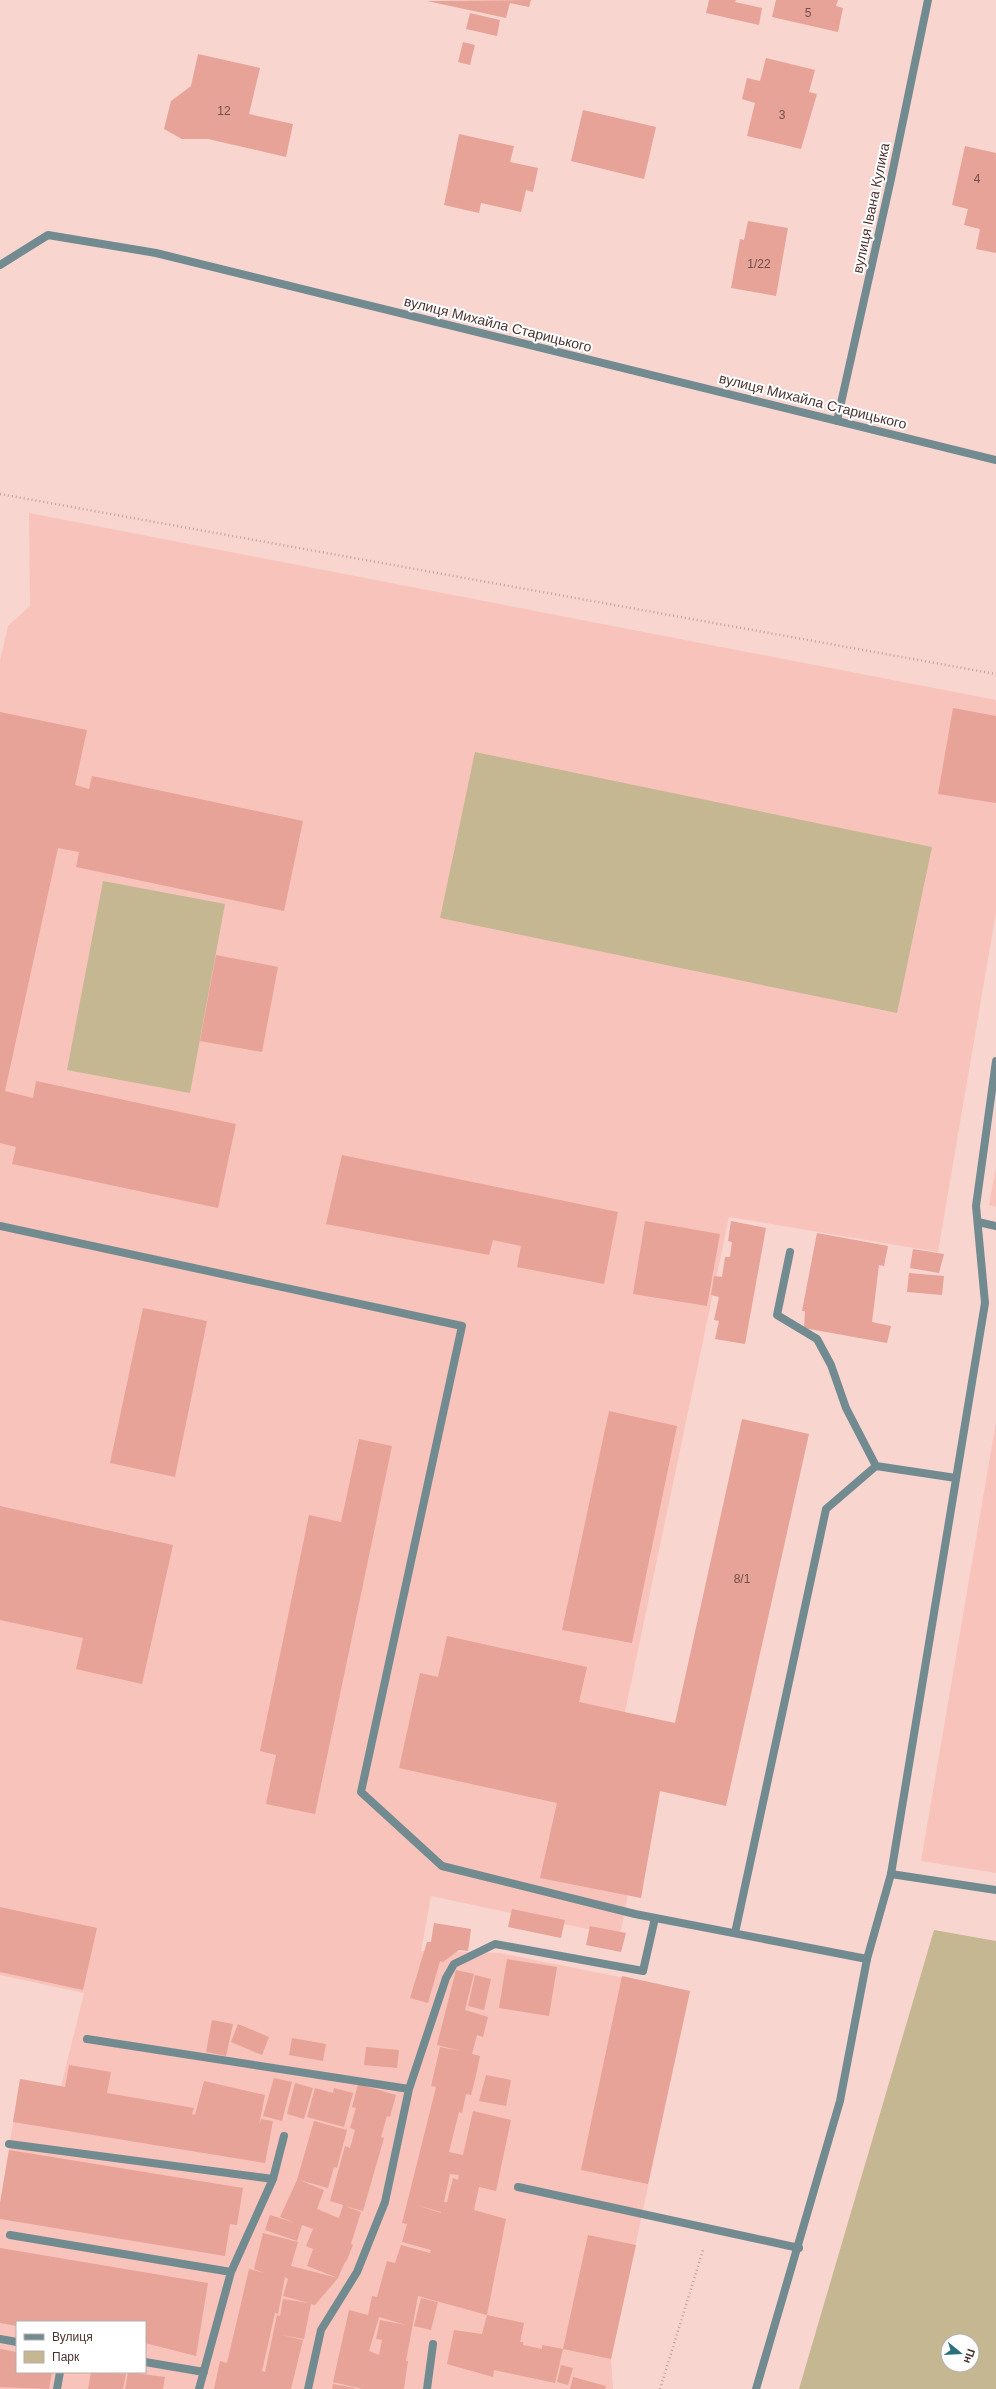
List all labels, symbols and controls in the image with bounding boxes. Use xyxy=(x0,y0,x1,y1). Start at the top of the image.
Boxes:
house number: 5 xyxy=(805,6,812,20)
house number: 12 xyxy=(217,104,231,118)
house number: 3 xyxy=(779,108,786,122)
street label: вулиця Івана Кулика xyxy=(849,141,893,275)
house number: 4 xyxy=(974,172,981,186)
house number: 1/22 xyxy=(747,257,771,271)
street label: вулиця Михайла Старицького xyxy=(403,293,594,355)
street label: вулиця Михайла Старицького xyxy=(718,370,909,432)
house number: 8/1 xyxy=(734,1572,751,1586)
legend xyxy=(16,2321,146,2373)
text: Вулиця xyxy=(52,2330,93,2344)
north arrow xyxy=(940,2333,980,2373)
text: Пн xyxy=(962,2347,977,2365)
text: Парк xyxy=(52,2350,80,2364)

